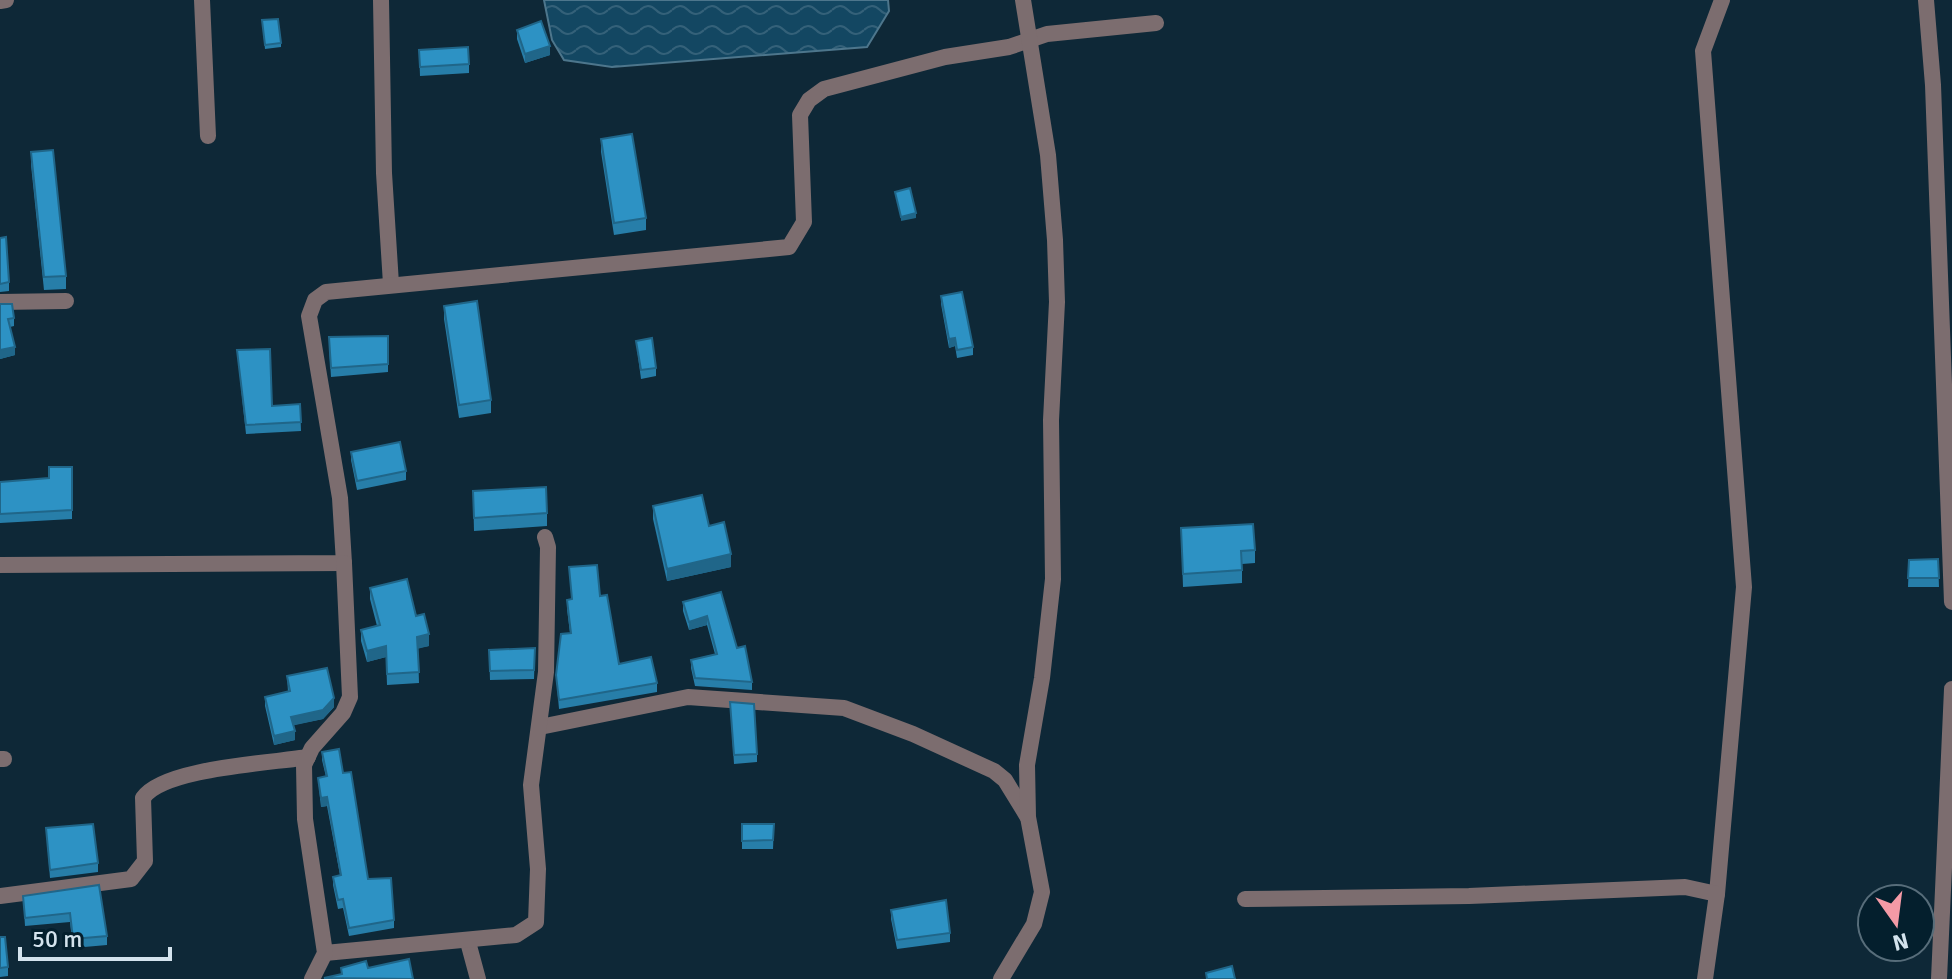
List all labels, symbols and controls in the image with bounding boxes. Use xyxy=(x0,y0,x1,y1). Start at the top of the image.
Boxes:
north arrow xyxy=(1856,883,1936,963)
scale bar xyxy=(20,911,170,961)
text: 50 m xyxy=(32,924,82,954)
text: N xyxy=(1890,927,1911,957)

